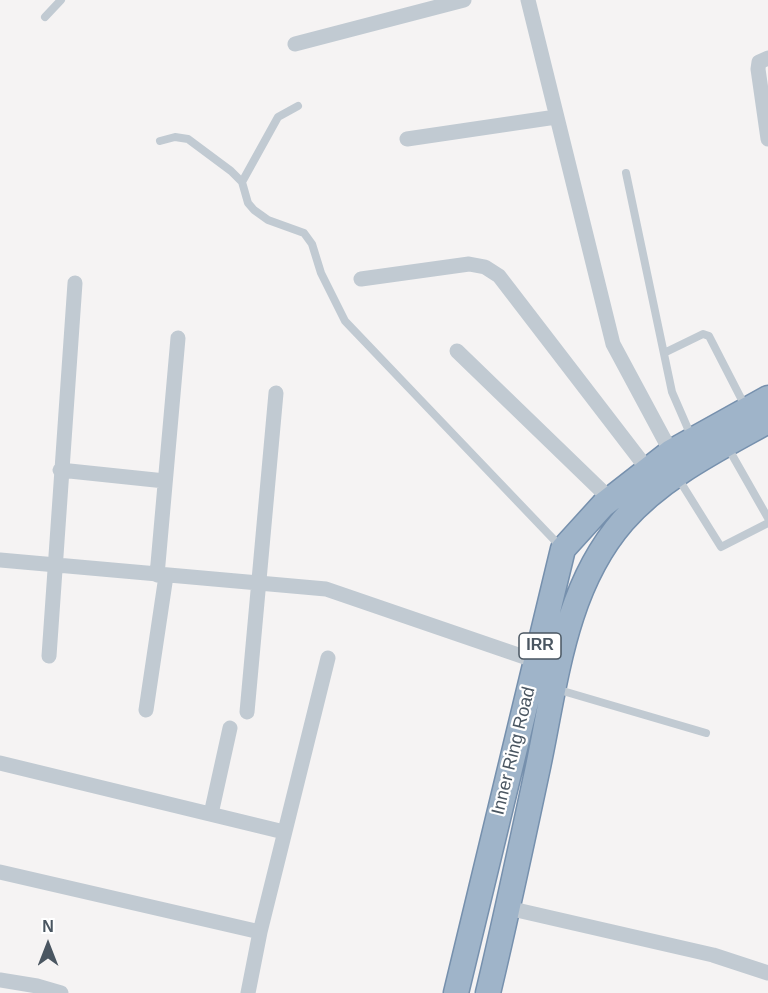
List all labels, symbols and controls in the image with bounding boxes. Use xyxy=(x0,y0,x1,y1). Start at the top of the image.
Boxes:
road number: IRR xyxy=(519,633,561,659)
street label: Inner Ring Road xyxy=(488,685,540,817)
north arrow xyxy=(18,915,78,975)
text: N xyxy=(42,918,54,935)

